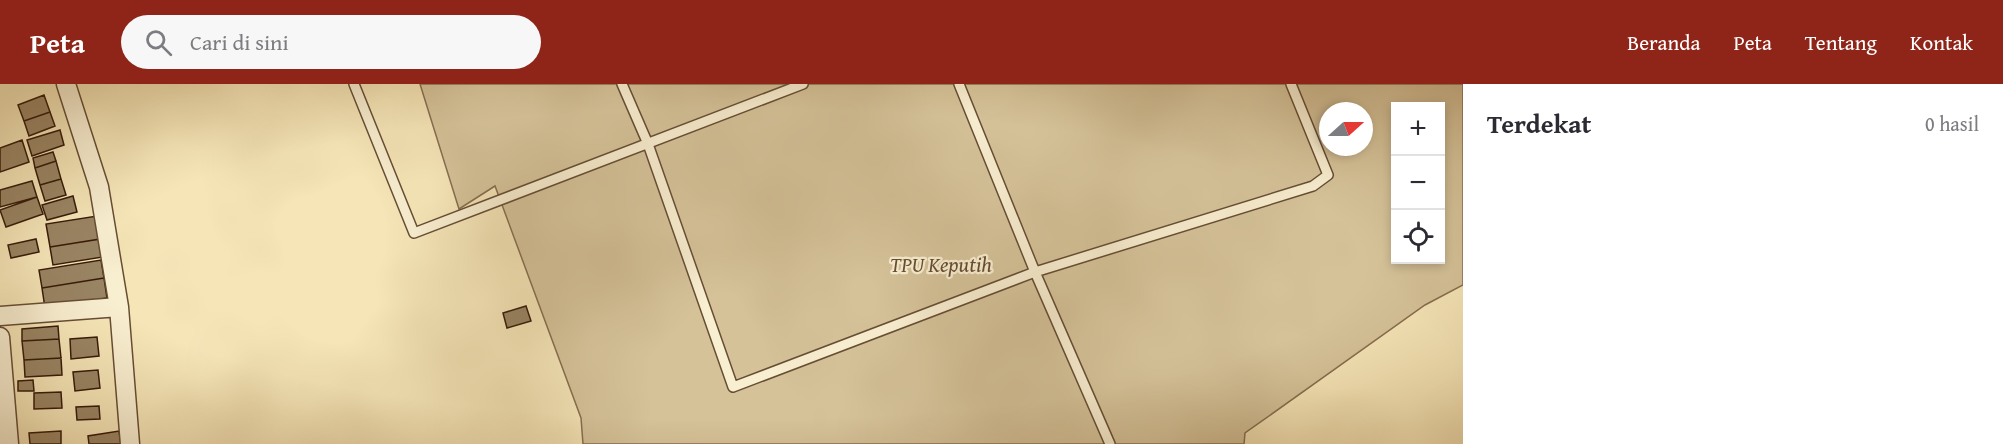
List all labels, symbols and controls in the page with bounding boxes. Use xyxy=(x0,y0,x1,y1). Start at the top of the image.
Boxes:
search box xyxy=(121,15,541,69)
text: Peta xyxy=(30,22,85,63)
icon: search xyxy=(142,26,175,59)
text: Cari di sini xyxy=(190,26,289,58)
text: Beranda xyxy=(1627,27,1700,58)
text: Peta xyxy=(1733,27,1772,58)
text: Tentang xyxy=(1805,27,1877,58)
text: Kontak xyxy=(1910,27,1973,58)
north arrow xyxy=(1319,102,1373,156)
map controls xyxy=(1391,102,1445,264)
button: + xyxy=(1391,102,1445,156)
text: Terdekat xyxy=(1487,104,1591,143)
text: 0 hasil xyxy=(1925,109,1979,138)
button: − xyxy=(1391,156,1445,210)
button: locate xyxy=(1391,210,1445,264)
park label: TPU Keputih xyxy=(890,249,992,280)

